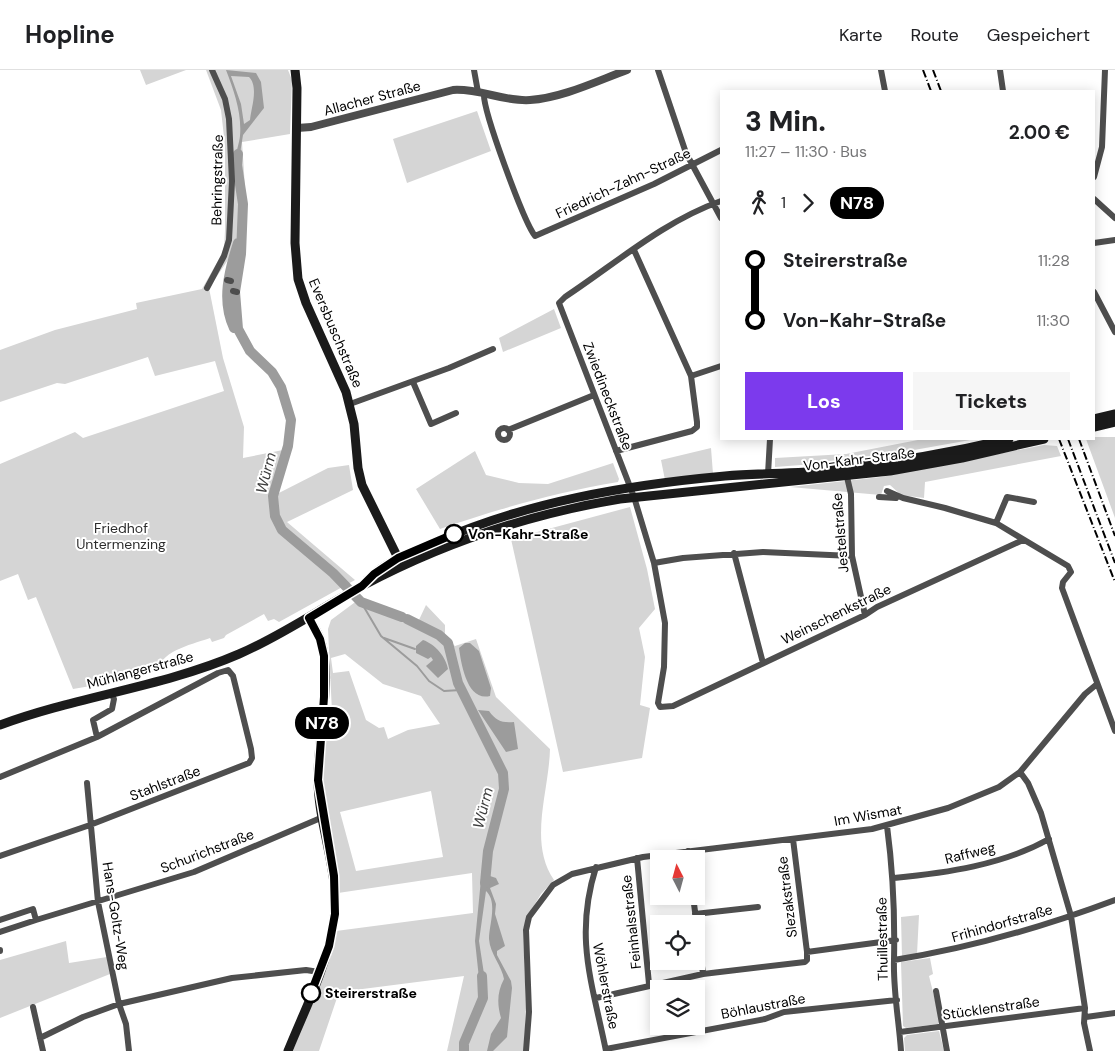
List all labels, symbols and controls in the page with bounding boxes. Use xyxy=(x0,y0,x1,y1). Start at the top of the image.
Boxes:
text: Hopline xyxy=(25,19,115,50)
text: Karte xyxy=(839,23,883,47)
text: Route xyxy=(911,23,959,47)
text: Gespeichert xyxy=(987,23,1090,47)
street label: Allacher Straße xyxy=(322,76,422,120)
text: 3 Min. xyxy=(745,103,826,140)
text: 2.00 € xyxy=(1009,120,1070,145)
street label: Behringstraße xyxy=(207,134,227,226)
text: 11:27 – 11:30 · Bus xyxy=(745,141,867,162)
street label: Friedrich-Zahn-Straße xyxy=(552,144,694,222)
icon: walk xyxy=(745,189,773,217)
icon: forward xyxy=(794,189,822,217)
text: N78 xyxy=(840,191,874,215)
text: 1 xyxy=(781,192,786,213)
text: Steirerstraße xyxy=(783,248,908,273)
text: 11:28 xyxy=(1038,250,1070,271)
street label: Eversbuschstraße xyxy=(305,276,367,390)
text: Von-Kahr-Straße xyxy=(783,308,946,333)
text: 11:30 xyxy=(1036,310,1070,331)
street label: Zwiedineckstraße xyxy=(579,339,637,453)
button: Los xyxy=(745,372,903,430)
button: Tickets xyxy=(913,372,1070,430)
street label: Von-Kahr-Straße xyxy=(802,443,916,475)
water label: Würm xyxy=(251,450,281,496)
street label: Jestelstraße xyxy=(828,492,852,574)
park label: Friedhof Untermenzing xyxy=(76,519,166,553)
marker: Von-Kahr-Straße xyxy=(444,524,464,544)
place label: Von-Kahr-Straße xyxy=(468,525,588,543)
street label: Weinschenkstraße xyxy=(778,580,894,648)
street label: Mühlangerstraße xyxy=(85,647,195,693)
line badge: N78 xyxy=(293,707,351,739)
text: N78 xyxy=(305,711,339,735)
street label: Stahlstraße xyxy=(127,761,203,805)
water label: Würm xyxy=(468,785,498,831)
street label: Im Wismat xyxy=(833,800,903,830)
street label: Schurichstraße xyxy=(158,825,256,877)
street label: Raffweg xyxy=(943,838,997,868)
north arrow xyxy=(650,850,705,905)
map controls xyxy=(650,850,705,1035)
street label: Slezakstraße xyxy=(773,855,801,939)
street label: Hans-Goltz-Weg xyxy=(99,861,133,972)
street label: Feinhalsstraße xyxy=(617,874,645,970)
street label: Thuillestraße xyxy=(872,897,892,981)
street label: Frihindorfstraße xyxy=(949,900,1055,946)
button: locate xyxy=(650,915,705,970)
street label: Wöhlerstraße xyxy=(589,941,623,1031)
button: layers xyxy=(650,980,705,1035)
marker: Steirerstraße xyxy=(301,983,321,1003)
place label: Steirerstraße xyxy=(325,984,417,1002)
street label: Böhlaustraße xyxy=(719,989,807,1023)
street label: Stücklenstraße xyxy=(941,992,1041,1024)

